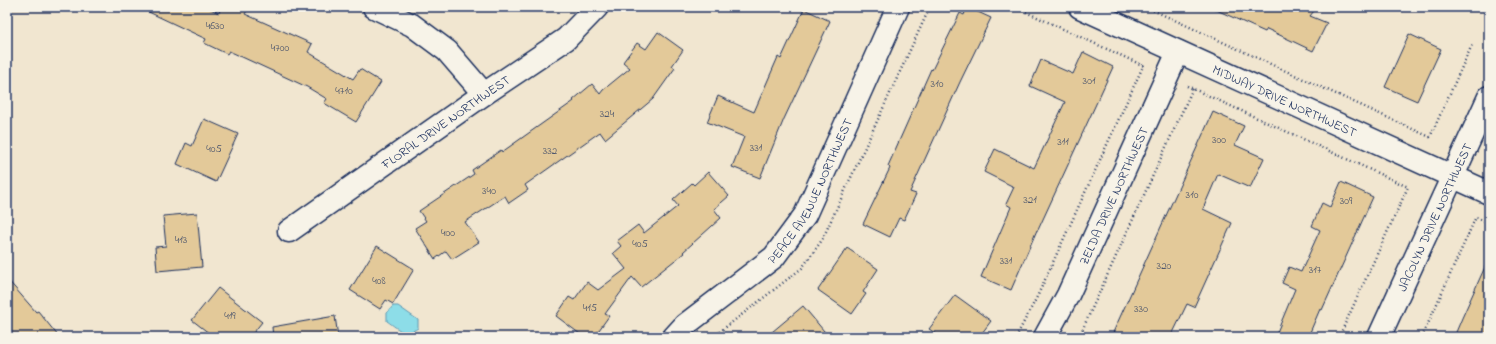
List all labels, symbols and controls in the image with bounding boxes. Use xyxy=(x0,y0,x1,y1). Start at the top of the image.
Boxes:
house number: 4630 xyxy=(206,18,225,34)
house number: 4700 xyxy=(271,40,290,56)
street label: MIDWAY DRIVE NORTHWEST xyxy=(1209,60,1360,143)
street label: FLORAL DRIVE NORTHWEST xyxy=(377,71,515,175)
house number: 301 xyxy=(1083,73,1096,89)
house number: 310 xyxy=(931,76,944,92)
house number: 4710 xyxy=(335,83,353,99)
house number: 324 xyxy=(600,106,615,122)
street label: PEACE AVENUE NORTHWEST xyxy=(764,115,858,269)
street label: ZELDA DRIVE NORTHWEST xyxy=(1075,124,1154,268)
house number: 300 xyxy=(1212,132,1226,148)
house number: 311 xyxy=(1057,134,1069,150)
house number: 331 xyxy=(750,140,763,156)
street label: JACOLYN DRIVE NORTHWEST xyxy=(1393,140,1478,295)
house number: 405 xyxy=(206,141,222,157)
house number: 332 xyxy=(543,143,558,159)
house number: 340 xyxy=(482,183,496,199)
house number: 310 xyxy=(1186,187,1199,203)
house number: 321 xyxy=(1023,192,1037,208)
house number: 309 xyxy=(1340,193,1353,209)
house number: 400 xyxy=(441,225,455,241)
house number: 413 xyxy=(175,232,188,248)
house number: 405 xyxy=(632,236,648,252)
house number: 331 xyxy=(1000,253,1013,269)
house number: 320 xyxy=(1157,258,1172,274)
house number: 317 xyxy=(1309,262,1322,278)
house number: 408 xyxy=(372,273,386,289)
house number: 415 xyxy=(583,300,597,316)
house number: 330 xyxy=(1134,301,1148,317)
house number: 419 xyxy=(224,308,236,324)

